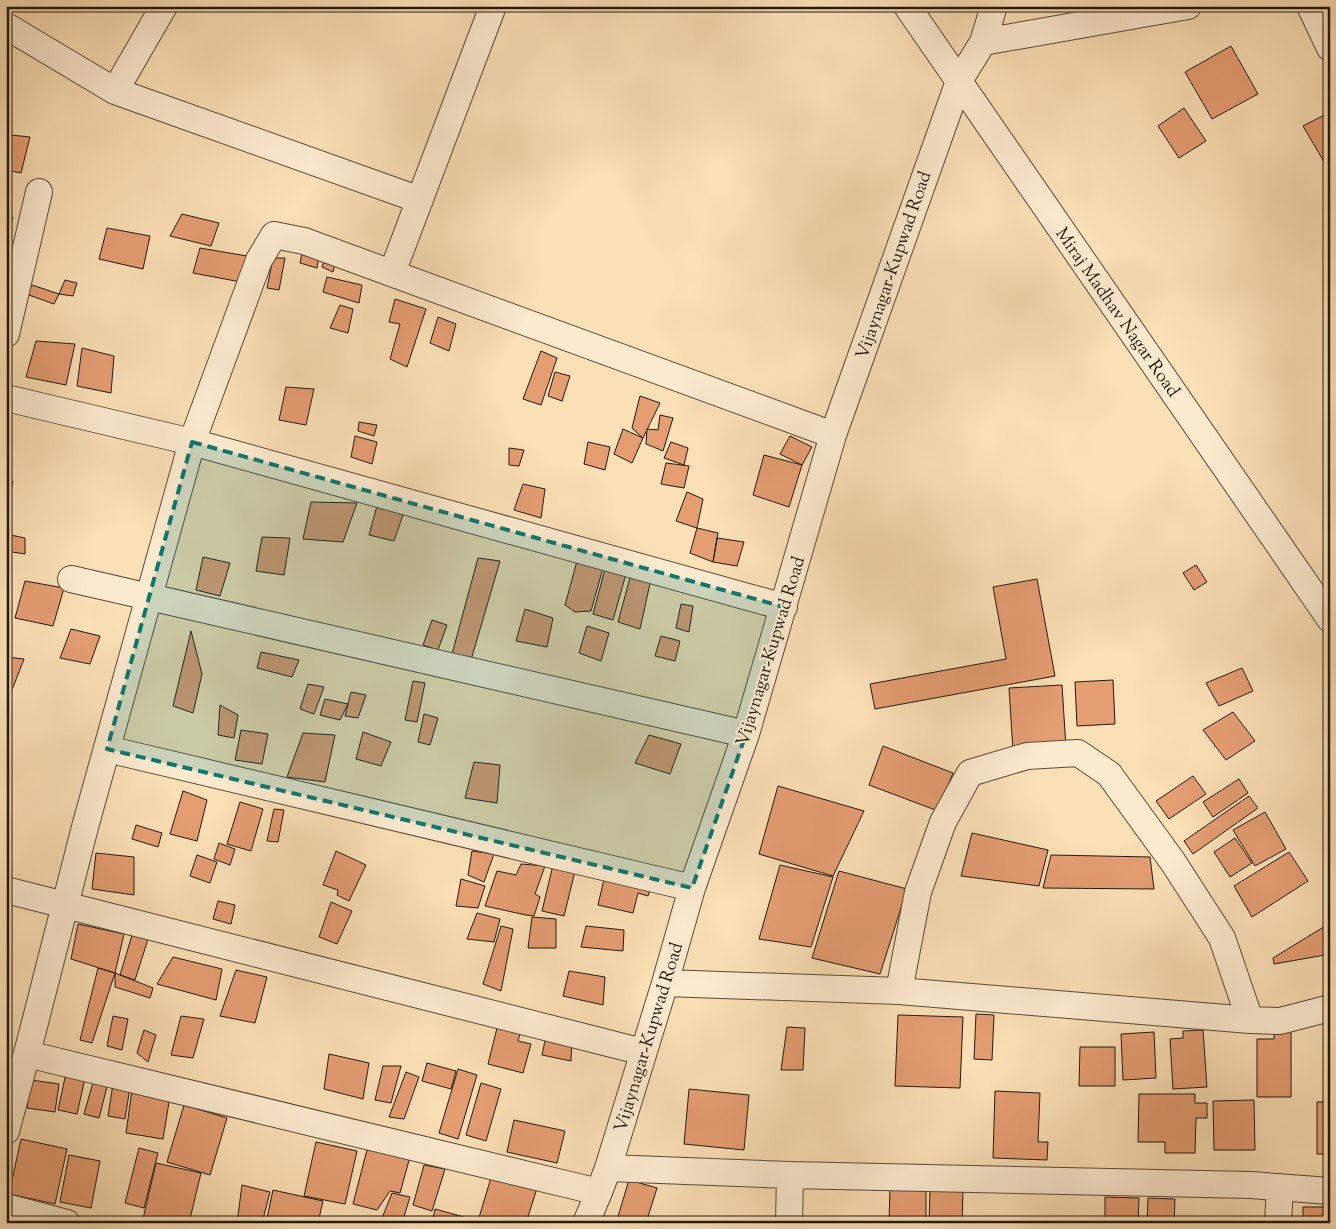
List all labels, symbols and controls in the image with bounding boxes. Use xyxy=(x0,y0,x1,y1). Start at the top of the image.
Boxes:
street label: Vijaynagar-Kupwad Road xyxy=(851,168,939,363)
street label: Miraj Madhav Nagar Road xyxy=(1048,223,1185,403)
street label: Vijaynagar-Kupwad Road xyxy=(731,554,813,750)
street label: Vijaynagar-Kupwad Road xyxy=(609,940,691,1136)

